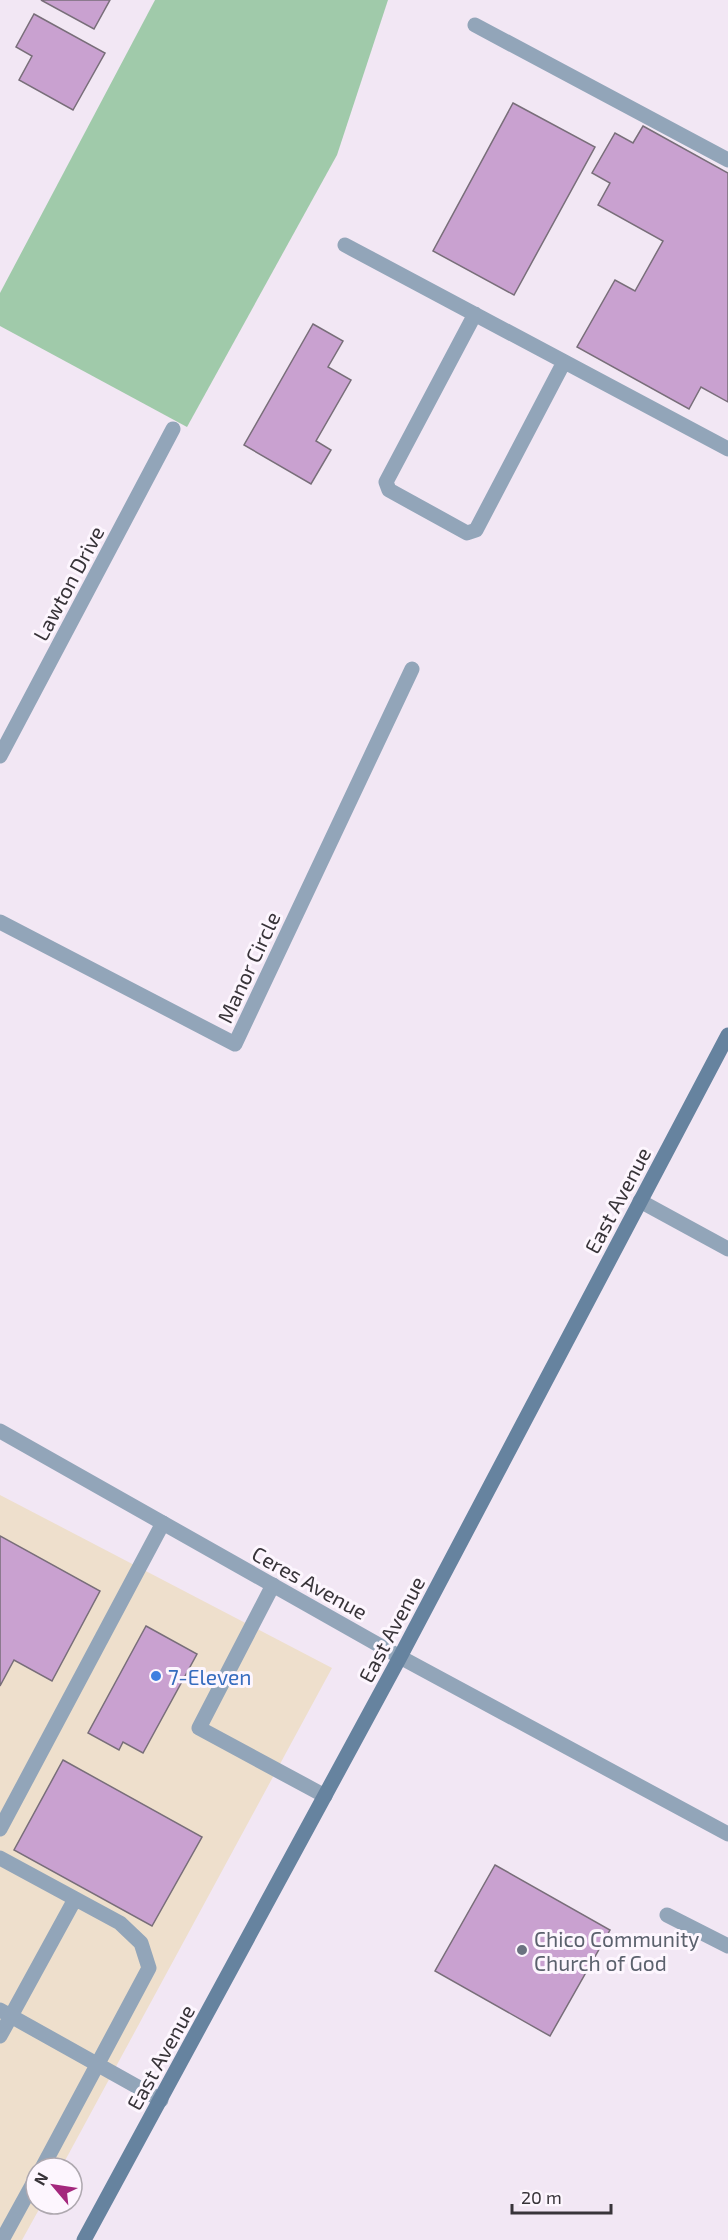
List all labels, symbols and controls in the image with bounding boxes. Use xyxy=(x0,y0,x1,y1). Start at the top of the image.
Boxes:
street label: Lawton Drive xyxy=(27,521,109,645)
street label: Manor Circle xyxy=(211,907,285,1027)
street label: East Avenue xyxy=(579,1143,655,1257)
street label: Ceres Avenue xyxy=(248,1540,372,1624)
street label: East Avenue xyxy=(353,1572,429,1686)
place label: 7-Eleven xyxy=(168,1664,251,1689)
marker: 7-Eleven xyxy=(149,1669,163,1683)
place label: Chico Community Church of God xyxy=(534,1926,699,1975)
marker: Chico Community Church of God xyxy=(515,1943,529,1957)
street label: East Avenue xyxy=(121,2000,199,2114)
north arrow xyxy=(24,2156,84,2216)
text: N xyxy=(29,2169,52,2188)
scale bar xyxy=(512,2177,611,2215)
text: 20 m xyxy=(521,2186,562,2208)

